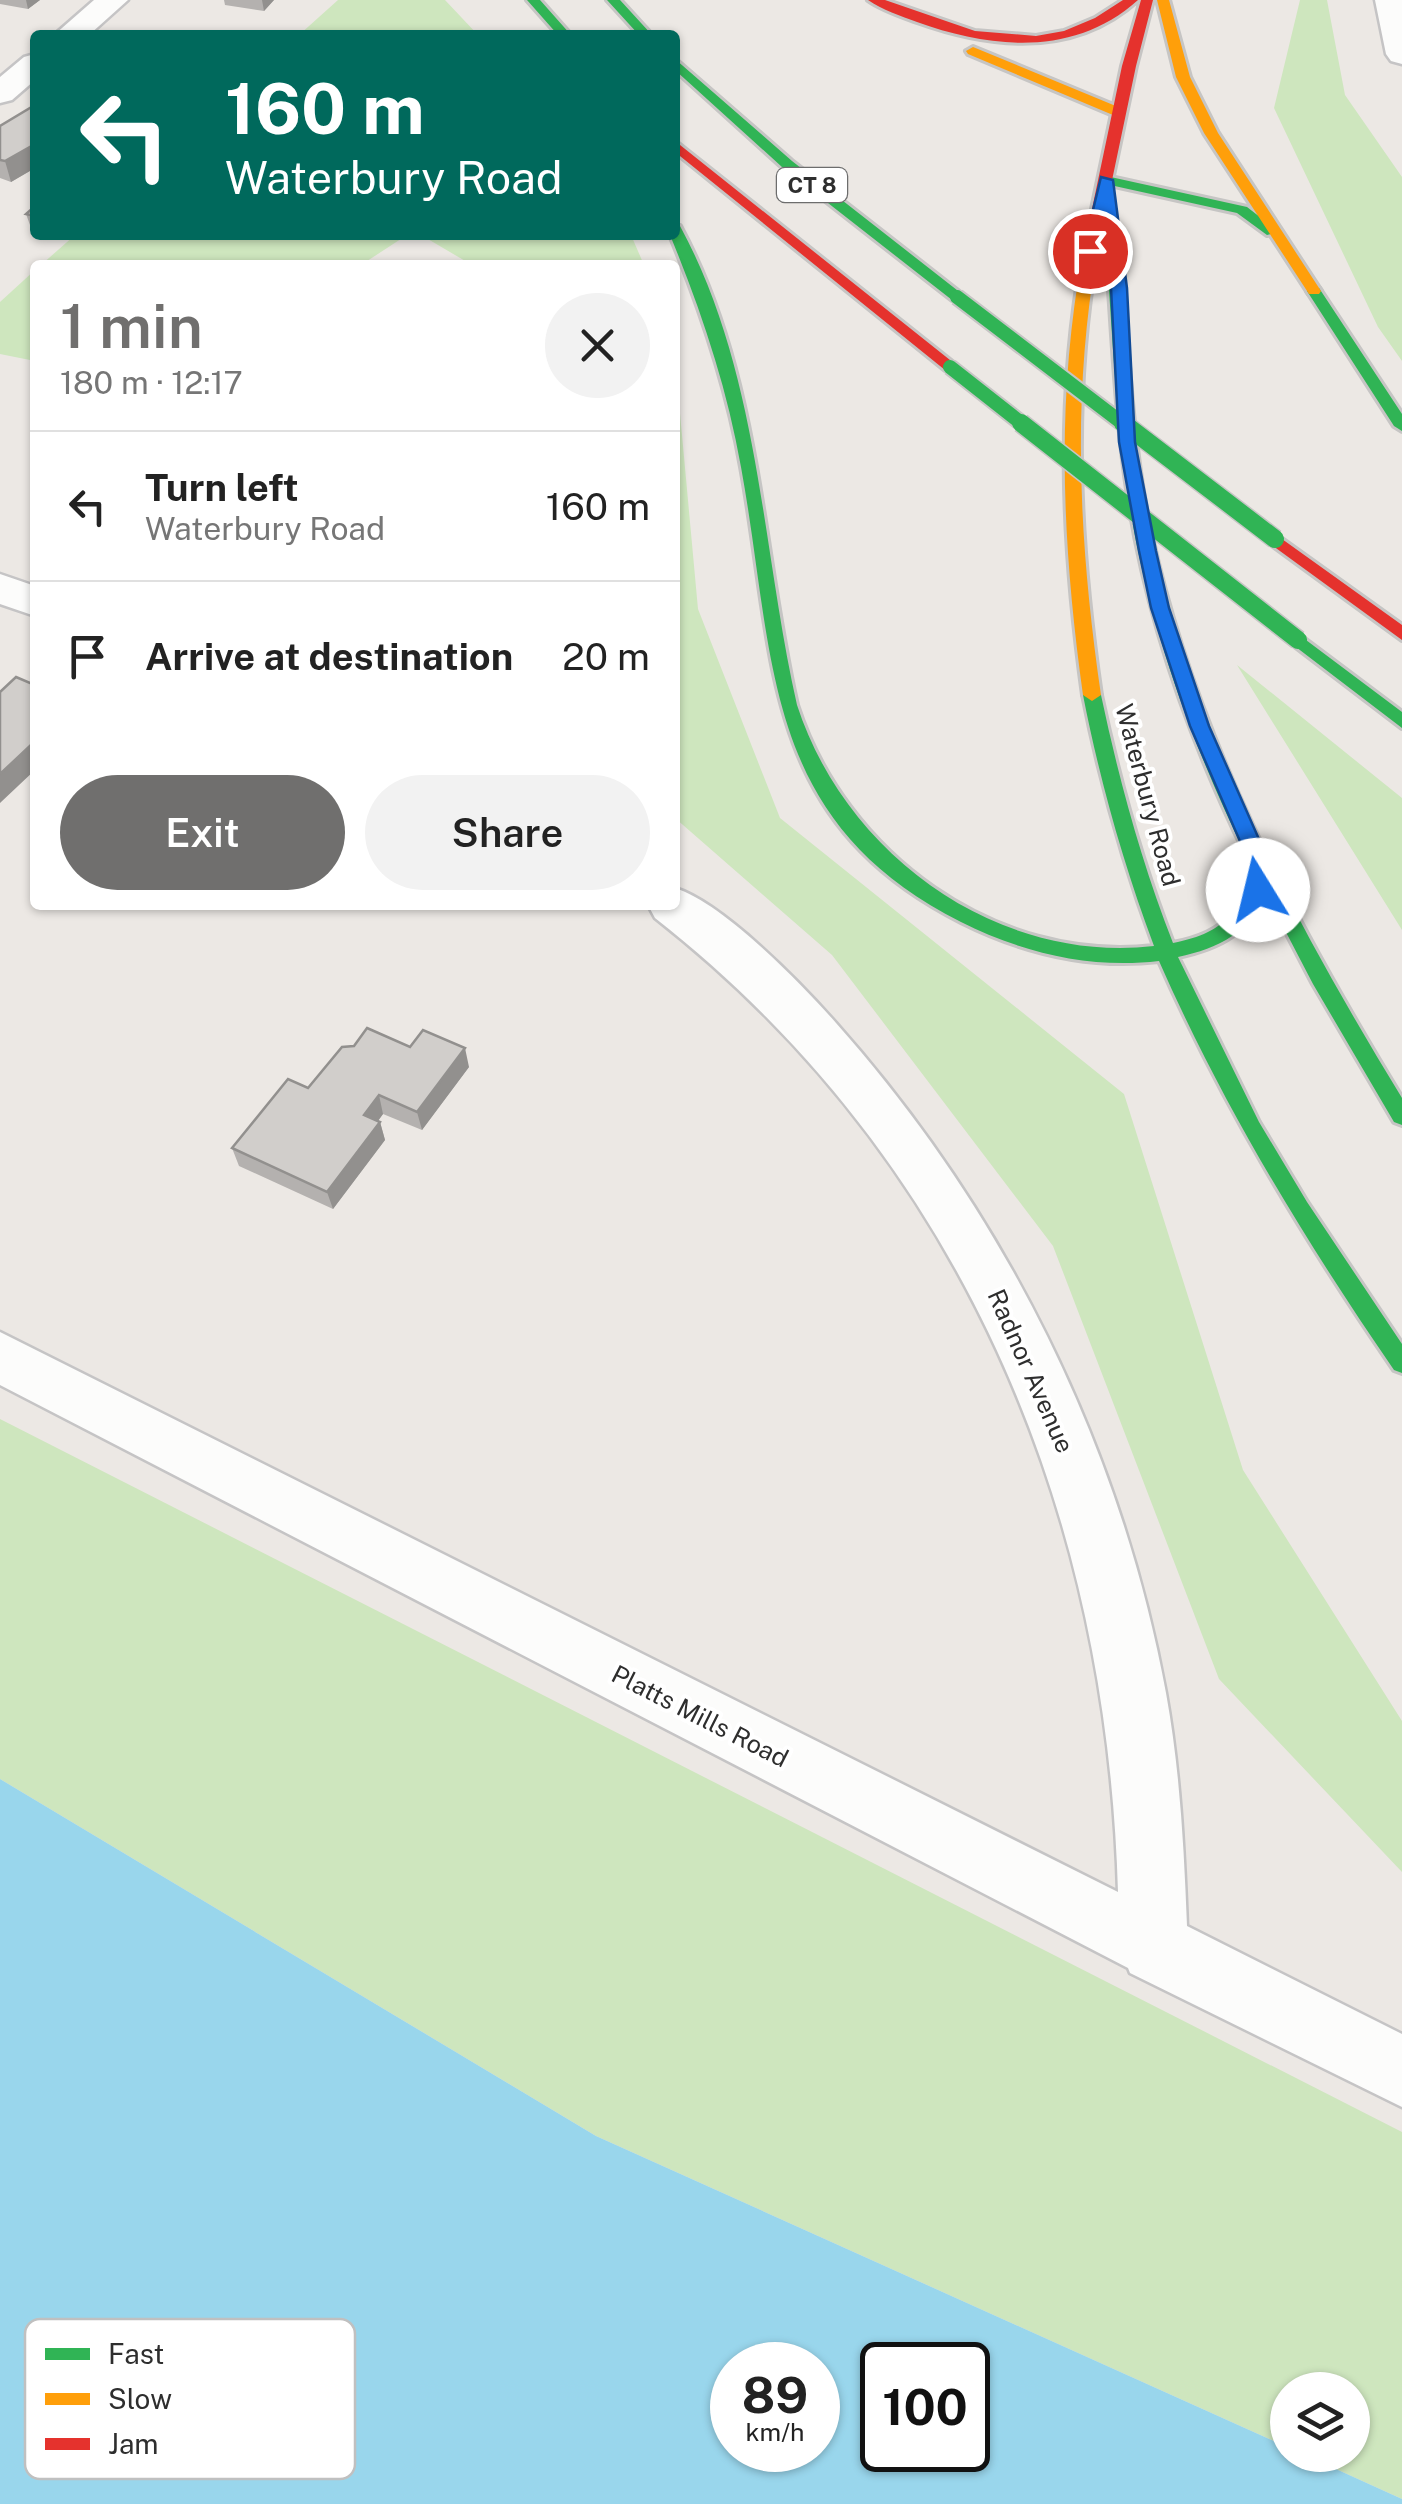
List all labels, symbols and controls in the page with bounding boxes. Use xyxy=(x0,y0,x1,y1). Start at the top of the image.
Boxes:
text: 160 m xyxy=(225,67,425,150)
icon: left xyxy=(60,70,190,200)
text: Waterbury Road xyxy=(225,151,563,204)
road number: CT 8 xyxy=(777,168,847,202)
pin xyxy=(1048,209,1133,294)
icon: arrive xyxy=(1063,224,1118,279)
text: 1 min xyxy=(60,291,203,362)
button: close xyxy=(545,293,650,398)
text: 180 m · 12:17 xyxy=(60,364,243,401)
text: Turn left xyxy=(145,465,299,510)
icon: left xyxy=(60,479,115,534)
text: 160 m xyxy=(546,484,650,529)
text: Waterbury Road xyxy=(145,510,385,547)
icon: arrive xyxy=(60,629,115,684)
text: Arrive at destination xyxy=(145,634,513,679)
text: 20 m xyxy=(562,634,650,679)
street label: Waterbury Road xyxy=(1109,701,1187,889)
button: Exit xyxy=(60,775,345,890)
button: Share xyxy=(365,775,650,890)
position arrow xyxy=(1206,838,1310,942)
street label: Radnor Avenue xyxy=(982,1285,1080,1457)
street label: Platts Mills Road xyxy=(607,1659,793,1773)
legend xyxy=(25,2319,355,2479)
text: Fast xyxy=(108,2337,164,2370)
speed limit sign: 100 xyxy=(860,2342,990,2472)
text: 89 xyxy=(742,2365,808,2424)
map controls xyxy=(1270,2372,1370,2472)
button: layers xyxy=(1270,2372,1370,2472)
text: Slow xyxy=(108,2382,172,2415)
text: km/h xyxy=(746,2417,804,2447)
text: Jam xyxy=(108,2427,159,2460)

